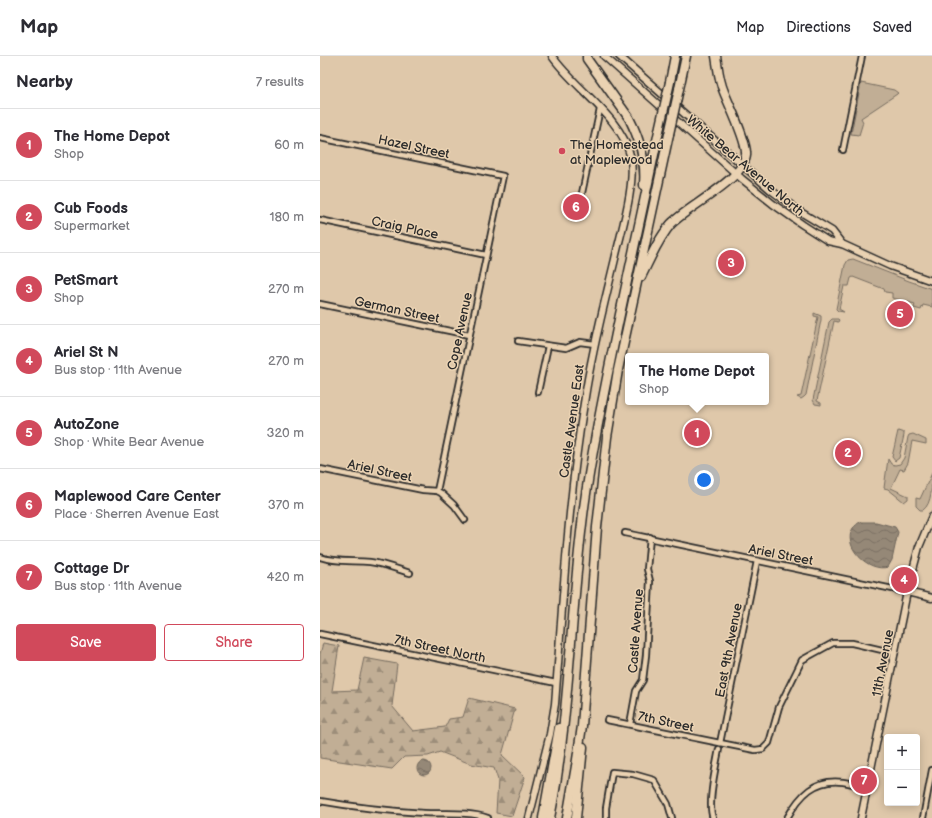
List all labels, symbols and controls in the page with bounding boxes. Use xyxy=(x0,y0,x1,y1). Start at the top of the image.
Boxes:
text: Map xyxy=(20,16,58,39)
text: Map xyxy=(736,19,764,36)
text: Directions xyxy=(786,19,851,36)
text: Saved xyxy=(873,19,912,36)
text: Nearby xyxy=(16,72,73,92)
text: 7 results xyxy=(256,74,304,90)
street label: White Bear Avenue North xyxy=(683,112,808,220)
text: The Home Depot xyxy=(54,127,170,146)
street label: Hazel Street xyxy=(377,132,451,162)
text: 1 xyxy=(26,137,32,153)
text: 60 m xyxy=(274,137,304,153)
place label: The Homestead at Maplewood xyxy=(570,137,664,168)
text: Shop xyxy=(54,146,84,162)
marker: The Homestead at Maplewood xyxy=(557,146,567,156)
pin: 6 xyxy=(563,192,589,222)
text: Cub Foods xyxy=(54,199,128,218)
text: 2 xyxy=(25,209,33,225)
text: 180 m xyxy=(269,209,304,225)
street label: Craig Place xyxy=(370,213,440,243)
text: Supermarket xyxy=(54,218,130,234)
pin: 3 xyxy=(718,248,744,278)
text: PetSmart xyxy=(54,271,118,290)
text: 3 xyxy=(25,281,33,297)
text: 270 m xyxy=(268,281,304,297)
text: Shop xyxy=(54,290,84,306)
street label: Cope Avenue xyxy=(444,291,476,372)
street label: German Street xyxy=(353,293,441,327)
pin: 5 xyxy=(887,299,913,329)
text: Ariel St N xyxy=(54,343,118,362)
text: 4 xyxy=(25,353,33,369)
text: 270 m xyxy=(268,353,304,369)
popup xyxy=(625,353,769,405)
text: Bus stop · 11th Avenue xyxy=(54,362,182,378)
text: The Home Depot xyxy=(639,362,755,381)
street label: Castle Avenue East xyxy=(556,363,588,479)
text: Shop xyxy=(639,381,669,397)
text: AutoZone xyxy=(54,415,119,434)
pin: 1 xyxy=(684,418,710,448)
text: 5 xyxy=(25,425,33,441)
text: 320 m xyxy=(266,425,304,441)
text: Shop · White Bear Avenue xyxy=(54,434,204,450)
pin: 2 xyxy=(835,438,861,468)
street label: Ariel Street xyxy=(346,456,413,486)
your location xyxy=(694,470,714,490)
text: Maplewood Care Center xyxy=(54,487,221,506)
text: 6 xyxy=(25,497,33,513)
text: 370 m xyxy=(268,497,304,513)
text: Place · Sherren Avenue East xyxy=(54,506,219,522)
street label: Ariel Street xyxy=(747,541,814,569)
text: Cottage Dr xyxy=(54,559,129,578)
pin: 4 xyxy=(891,565,917,595)
text: 7 xyxy=(25,569,33,585)
text: 420 m xyxy=(266,569,304,585)
text: Bus stop · 11th Avenue xyxy=(54,578,182,594)
street label: Castle Avenue xyxy=(625,588,647,674)
street label: East 9th Avenue xyxy=(712,601,746,699)
button: Save xyxy=(16,624,156,661)
button: Share xyxy=(164,624,304,661)
street label: 11th Avenue xyxy=(869,628,897,698)
street label: 7th Street North xyxy=(393,631,487,666)
street label: 7th Street xyxy=(636,708,695,736)
map controls xyxy=(884,734,920,806)
button: + xyxy=(884,734,920,770)
pin: 7 xyxy=(851,766,877,796)
button: − xyxy=(884,770,920,806)

